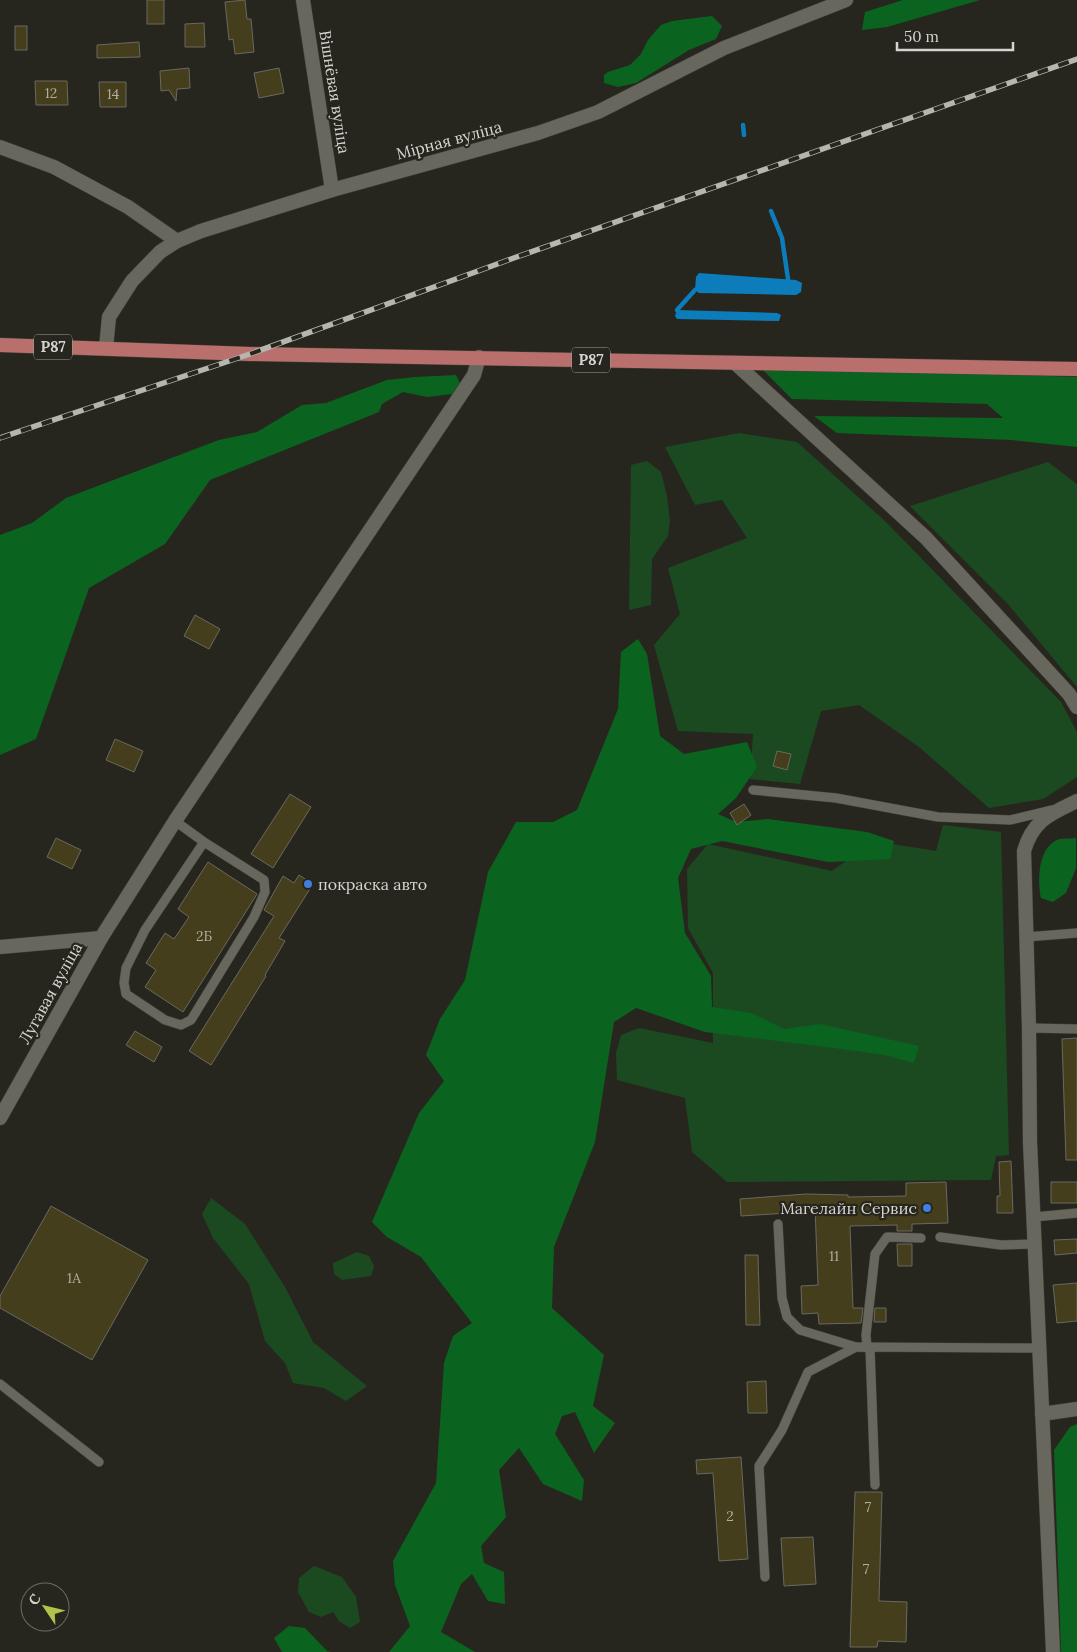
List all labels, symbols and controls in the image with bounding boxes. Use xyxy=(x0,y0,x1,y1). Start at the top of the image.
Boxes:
scale bar xyxy=(897,20,1013,52)
text: 50 m xyxy=(904,27,939,46)
street label: Вішнёвая вуліца xyxy=(315,29,355,155)
house number: 12 xyxy=(45,84,57,102)
house number: 14 xyxy=(107,85,120,103)
street label: Мірная вуліца xyxy=(394,116,504,164)
road number: Р87 xyxy=(34,334,72,360)
road number: Р87 xyxy=(572,348,610,372)
place label: покраска авто xyxy=(318,874,427,894)
marker: покраска авто xyxy=(302,878,314,890)
house number: 2Б xyxy=(196,927,212,945)
street label: Лугавая вуліца xyxy=(14,939,86,1047)
place label: Магелайн Сервис xyxy=(780,1198,917,1218)
marker: Магелайн Сервис xyxy=(921,1202,933,1214)
house number: 11 xyxy=(829,1247,839,1265)
house number: 1А xyxy=(67,1269,81,1287)
house number: 7 xyxy=(865,1498,872,1516)
house number: 2 xyxy=(726,1507,734,1525)
house number: 7 xyxy=(863,1560,870,1578)
north arrow xyxy=(20,1582,70,1632)
text: С xyxy=(24,1590,45,1609)

